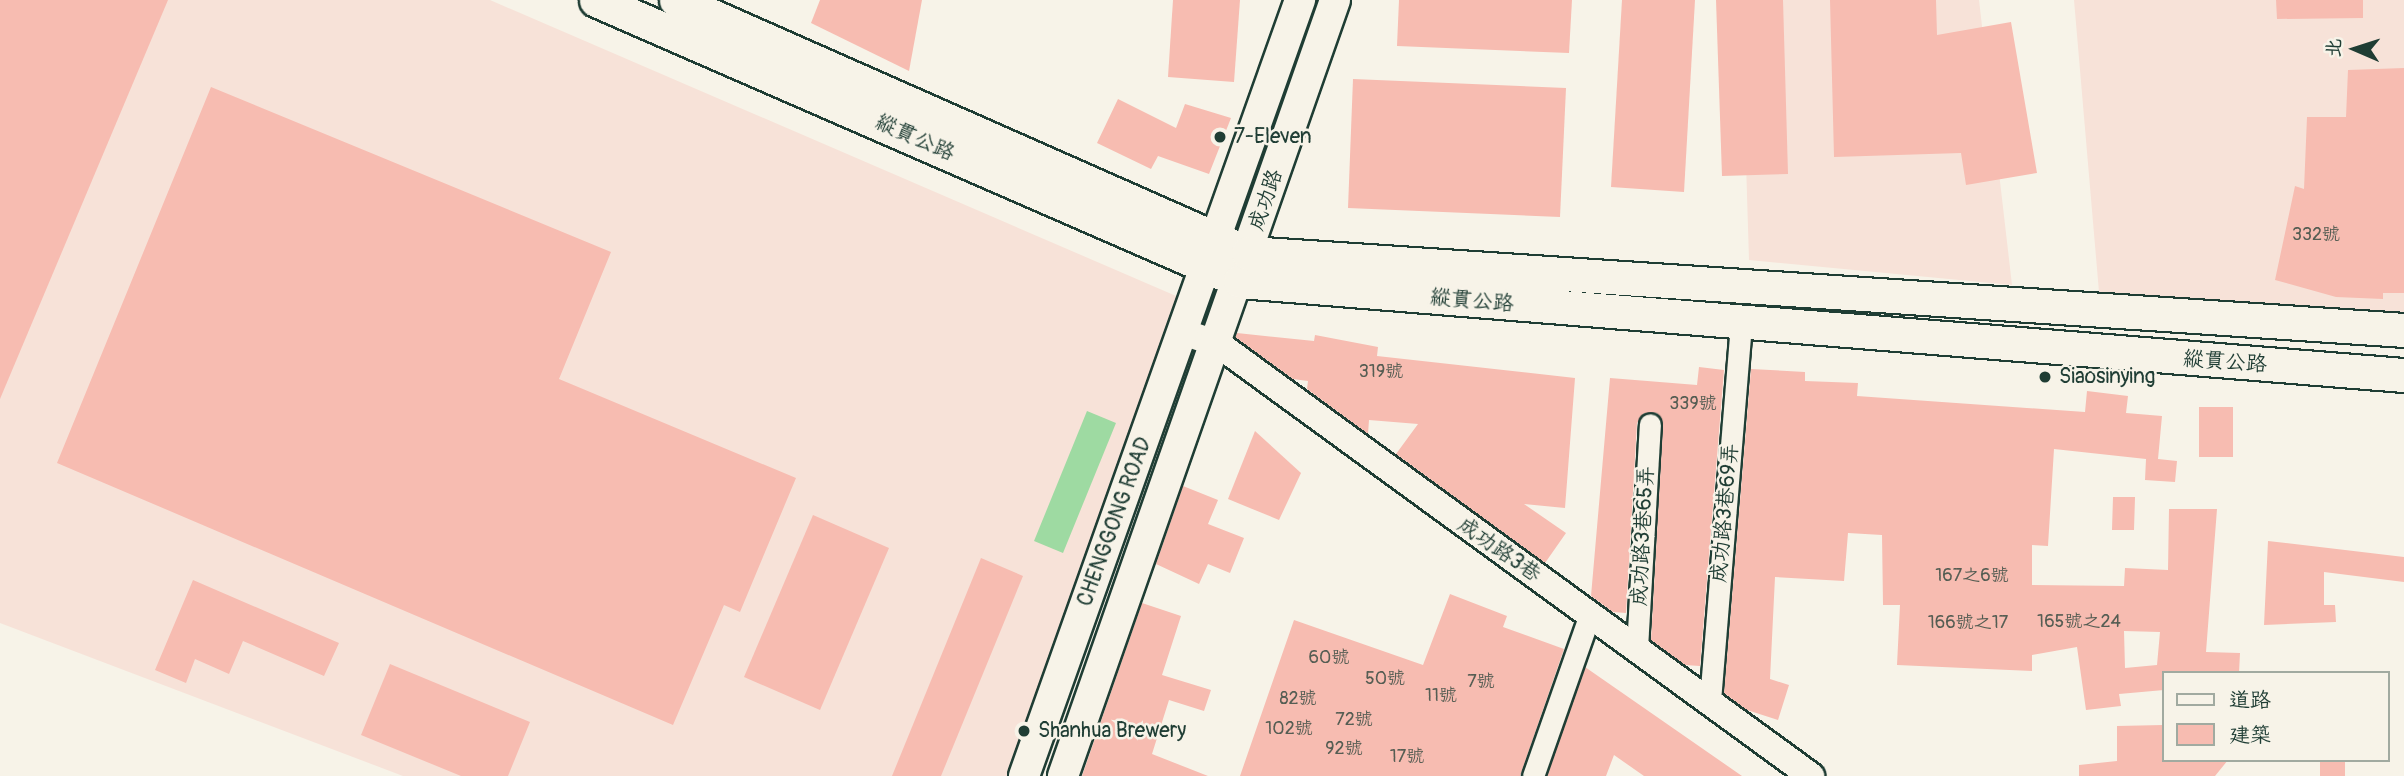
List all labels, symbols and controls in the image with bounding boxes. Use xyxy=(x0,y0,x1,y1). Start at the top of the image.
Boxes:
north arrow xyxy=(2320,14,2390,84)
text: 北 xyxy=(2322,38,2347,58)
street label: 縱貫公路 xyxy=(872,109,958,167)
place label: 7-Eleven xyxy=(1234,124,1312,150)
marker: 7-Eleven xyxy=(1212,129,1228,145)
street label: 成功路 xyxy=(1244,166,1288,234)
house number: 332號 xyxy=(2292,224,2340,246)
street label: 縱貫公路 xyxy=(1429,285,1515,317)
street label: 縱貫公路 xyxy=(2182,347,2268,377)
house number: 319號 xyxy=(1359,361,1403,383)
place label: Siaosinying xyxy=(2059,364,2155,390)
marker: Siaosinying xyxy=(2037,369,2053,385)
house number: 339號 xyxy=(1669,393,1717,415)
street label: CHENGGONG ROAD xyxy=(1073,434,1157,610)
street label: 成功路3巷69弄 xyxy=(1706,442,1744,584)
street label: 成功路3巷65弄 xyxy=(1627,465,1659,607)
street label: 成功路3巷 xyxy=(1453,512,1545,588)
house number: 167之6號 xyxy=(1935,565,2009,587)
house number: 165號之24 xyxy=(2037,611,2121,633)
house number: 166號之17 xyxy=(1928,612,2008,634)
house number: 60號 xyxy=(1309,647,1349,669)
house number: 50號 xyxy=(1365,668,1405,690)
house number: 7號 xyxy=(1467,671,1495,693)
legend xyxy=(2162,671,2390,762)
house number: 11號 xyxy=(1425,685,1457,707)
text: 道路 xyxy=(2229,687,2271,714)
house number: 82號 xyxy=(1279,688,1317,710)
house number: 72號 xyxy=(1335,709,1373,731)
place label: Shanhua Brewery xyxy=(1038,718,1186,744)
house number: 102號 xyxy=(1265,718,1313,740)
text: 建築 xyxy=(2229,722,2271,749)
marker: Shanhua Brewery xyxy=(1016,723,1032,739)
house number: 92號 xyxy=(1325,738,1363,760)
house number: 17號 xyxy=(1390,746,1424,768)

